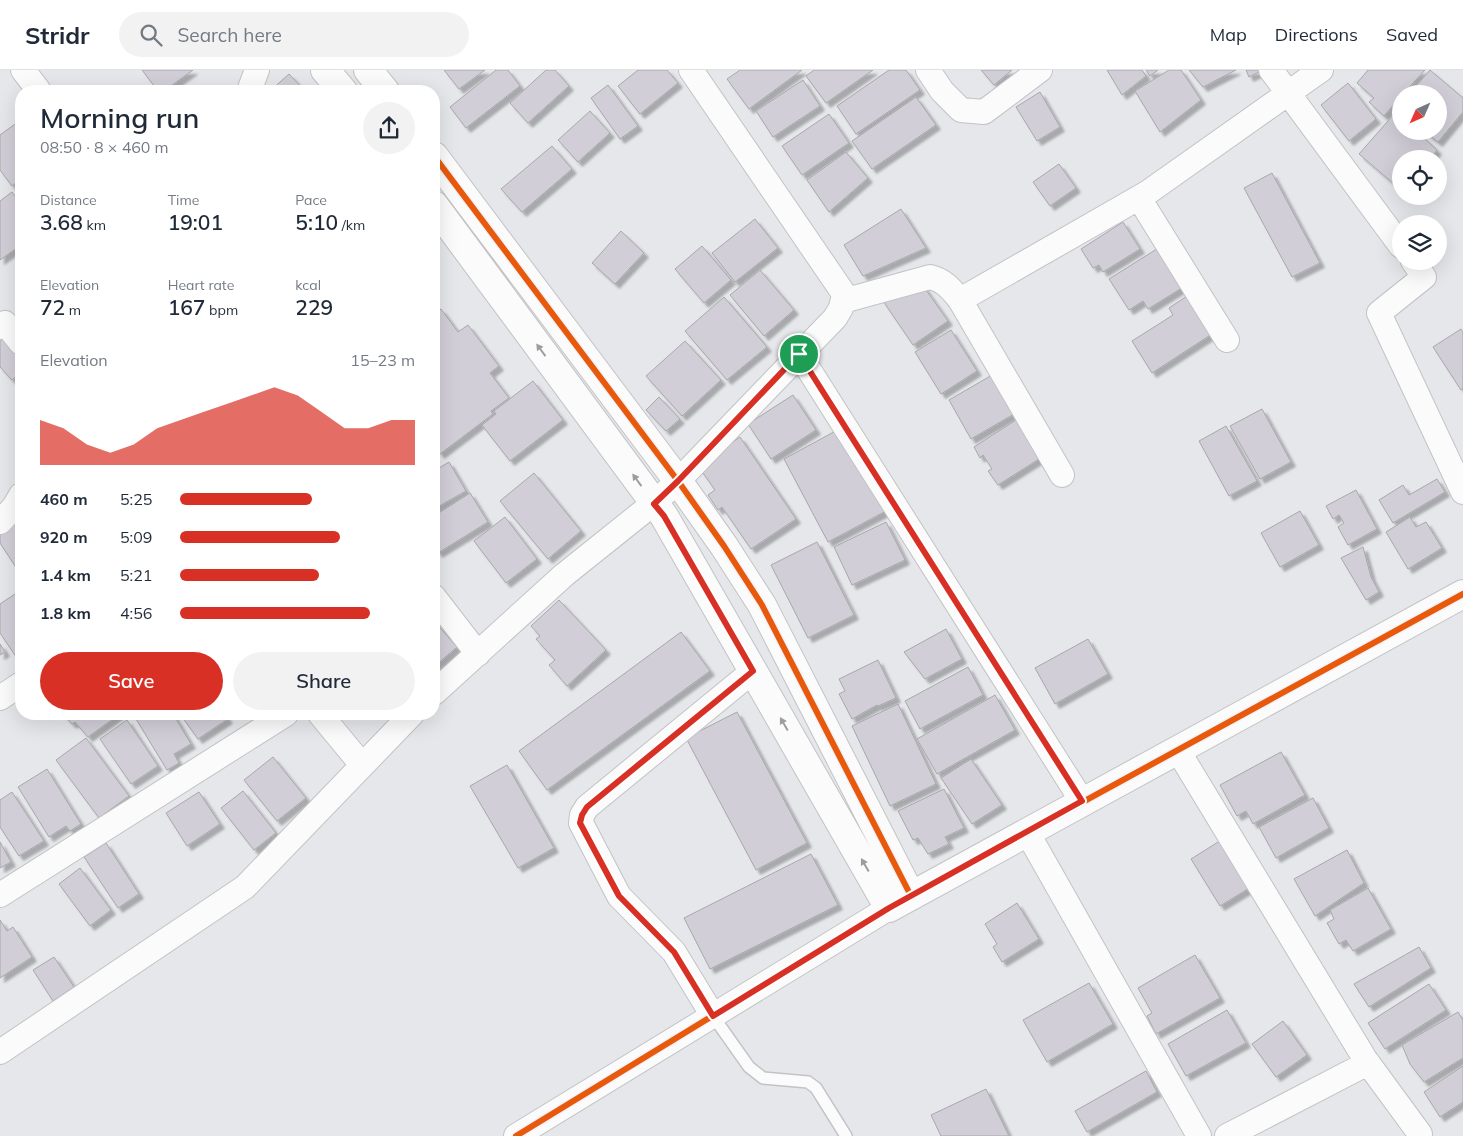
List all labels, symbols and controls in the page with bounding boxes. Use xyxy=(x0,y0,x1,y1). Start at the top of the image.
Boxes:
search box xyxy=(119,12,469,57)
text: Stridr xyxy=(25,20,89,50)
icon: search xyxy=(137,21,165,49)
text: Search here xyxy=(177,23,282,47)
text: Map xyxy=(1210,23,1247,46)
text: Directions xyxy=(1275,23,1358,46)
text: Saved xyxy=(1386,23,1438,46)
north arrow xyxy=(1392,85,1448,140)
map controls xyxy=(1392,85,1447,270)
text: Morning run xyxy=(40,100,199,135)
button: share xyxy=(363,102,415,154)
text: 08:50 · 8 × 460 m xyxy=(40,137,169,157)
button: locate xyxy=(1392,150,1447,205)
text: Distance xyxy=(40,191,97,209)
text: Time xyxy=(168,191,199,209)
text: Pace xyxy=(295,191,327,209)
text: 3.68 xyxy=(40,209,83,235)
text: 19:01 xyxy=(168,209,223,235)
text: 5:10 xyxy=(295,209,338,235)
button: layers xyxy=(1392,215,1447,270)
text: km xyxy=(83,216,106,234)
text: /km xyxy=(338,216,365,234)
text: Elevation xyxy=(40,276,99,294)
text: Heart rate xyxy=(168,276,234,294)
text: kcal xyxy=(295,276,321,294)
text: 72 xyxy=(40,294,65,320)
text: 167 xyxy=(168,294,205,320)
text: 229 xyxy=(295,294,333,320)
text: m xyxy=(65,301,81,319)
text: bpm xyxy=(205,301,238,319)
pin xyxy=(778,333,820,375)
icon: arrive xyxy=(785,340,813,368)
one-way arrow xyxy=(536,343,546,357)
text: Elevation xyxy=(40,350,108,370)
text: 15–23 m xyxy=(350,350,415,370)
one-way arrow xyxy=(632,474,642,487)
text: 460 m xyxy=(40,489,88,509)
text: 5:25 xyxy=(120,489,152,509)
text: 920 m xyxy=(40,527,88,547)
text: 5:09 xyxy=(120,527,152,547)
text: 1.4 km xyxy=(40,565,91,585)
text: 5:21 xyxy=(120,565,152,585)
text: 1.8 km xyxy=(40,603,91,623)
text: 4:56 xyxy=(120,603,152,623)
button: Save xyxy=(40,652,223,710)
button: Share xyxy=(233,652,415,710)
one-way arrow xyxy=(780,717,788,732)
one-way arrow xyxy=(860,859,869,872)

